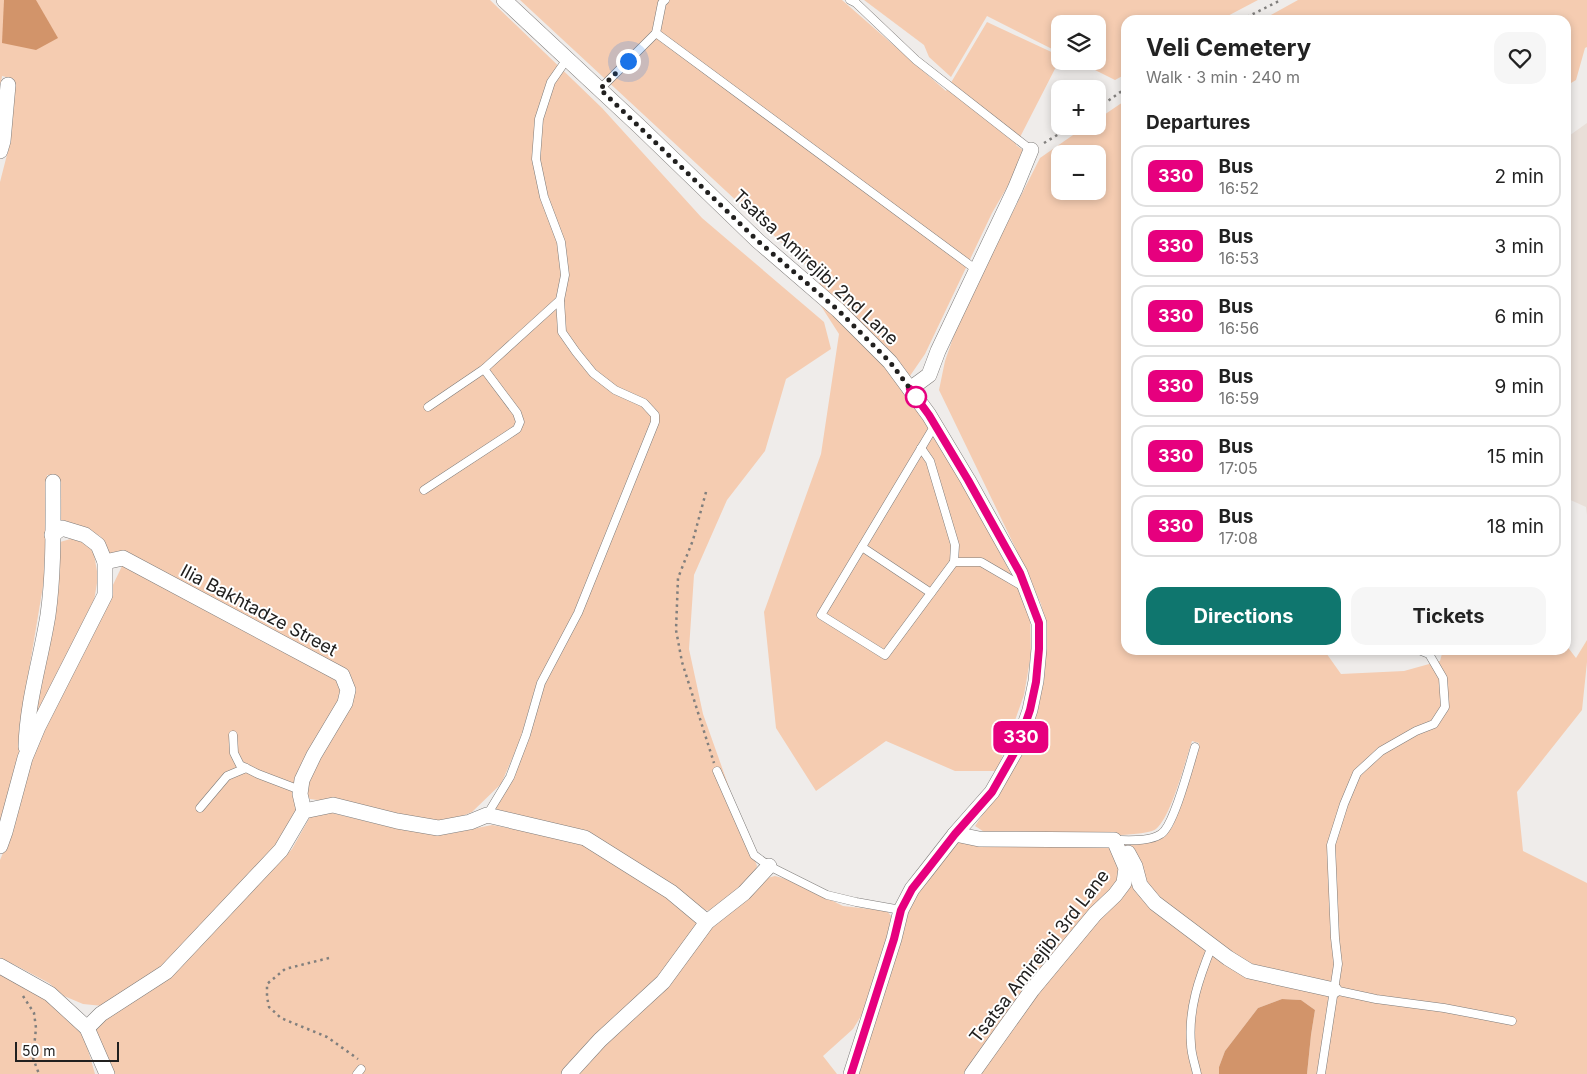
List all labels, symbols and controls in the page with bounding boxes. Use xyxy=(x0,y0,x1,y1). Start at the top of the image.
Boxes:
map controls xyxy=(1051,15,1106,200)
button: layers xyxy=(1051,15,1106,70)
button: heart xyxy=(1494,32,1546,84)
text: Veli Cemetery xyxy=(1146,33,1311,62)
your location xyxy=(616,49,641,74)
text: Walk · 3 min · 240 m xyxy=(1146,67,1300,87)
button: + xyxy=(1051,80,1106,135)
text: Departures xyxy=(1146,111,1250,134)
button: − xyxy=(1051,145,1106,200)
text: Bus xyxy=(1218,155,1253,178)
text: 330 xyxy=(1158,165,1193,186)
text: 2 min xyxy=(1495,165,1544,188)
text: 16:52 xyxy=(1218,178,1259,198)
street label: Tsatsa Amirejibi 2nd Lane xyxy=(729,185,903,349)
text: Bus xyxy=(1218,225,1253,248)
text: 330 xyxy=(1158,235,1193,256)
text: 3 min xyxy=(1494,235,1544,258)
text: 16:53 xyxy=(1218,248,1259,268)
text: Bus xyxy=(1218,295,1253,318)
text: 330 xyxy=(1158,305,1193,326)
text: 6 min xyxy=(1494,305,1544,328)
text: 16:56 xyxy=(1218,318,1259,338)
text: Bus xyxy=(1218,365,1253,388)
text: 330 xyxy=(1158,375,1193,396)
text: 9 min xyxy=(1494,375,1544,398)
unlabelled marker xyxy=(905,386,927,408)
text: 16:59 xyxy=(1218,388,1259,408)
text: Bus xyxy=(1218,435,1253,458)
text: 330 xyxy=(1158,445,1193,466)
text: 15 min xyxy=(1487,445,1544,468)
text: 17:05 xyxy=(1218,458,1258,478)
text: Bus xyxy=(1218,505,1253,528)
text: 330 xyxy=(1158,515,1193,536)
text: 18 min xyxy=(1487,515,1544,538)
text: 17:08 xyxy=(1218,528,1258,548)
street label: Ilia Bakhtadze Street xyxy=(177,560,341,660)
button: Directions xyxy=(1146,587,1341,645)
button: Tickets xyxy=(1351,587,1546,645)
line badge: 330 xyxy=(992,721,1050,753)
text: 330 xyxy=(1003,726,1039,747)
street label: Tsatsa Amirejibi 3rd Lane xyxy=(965,865,1113,1047)
scale bar xyxy=(15,1039,119,1062)
text: 50 m xyxy=(22,1042,56,1059)

